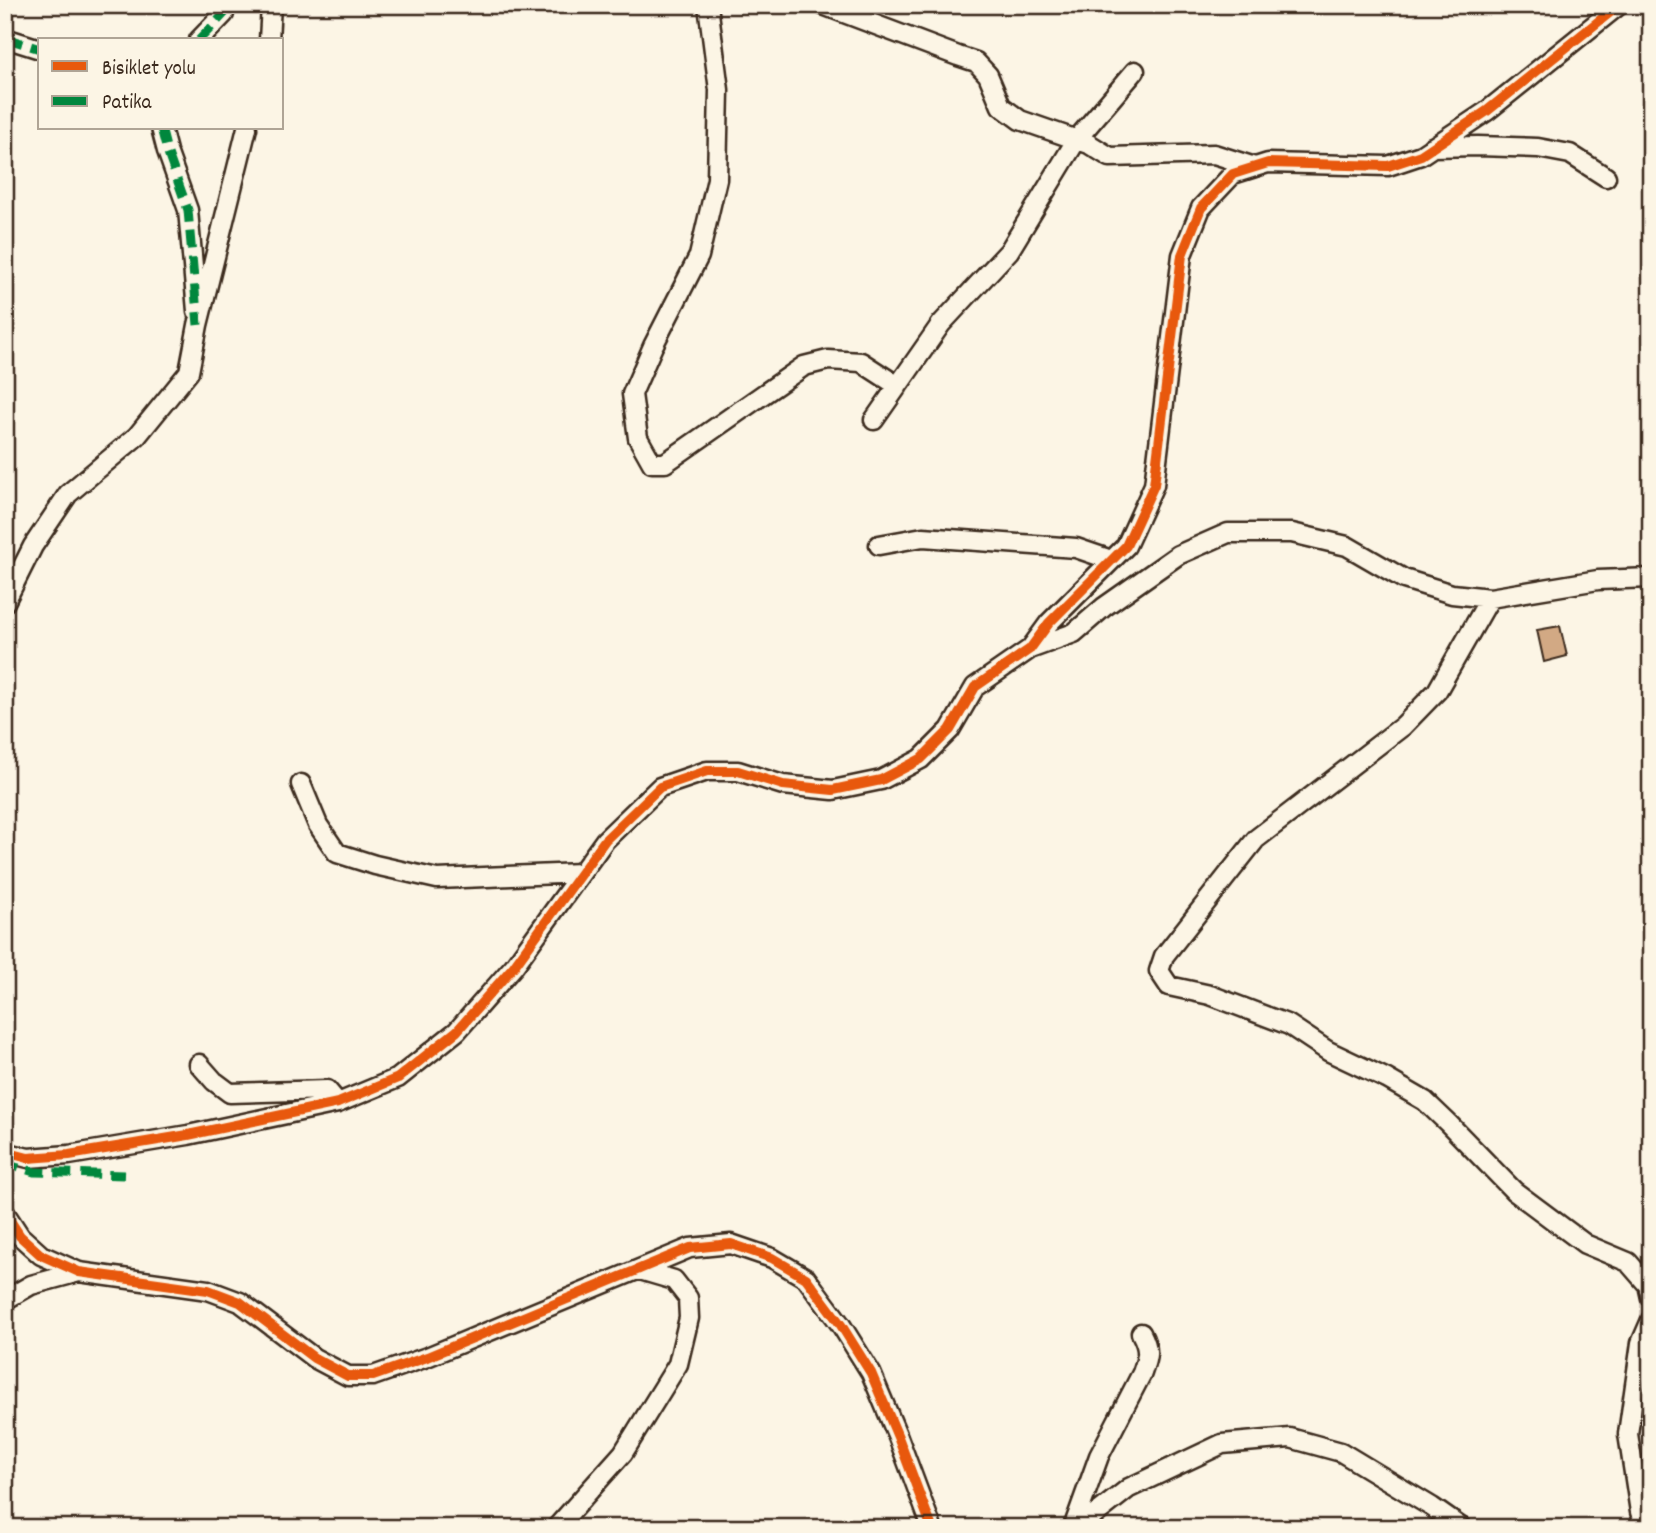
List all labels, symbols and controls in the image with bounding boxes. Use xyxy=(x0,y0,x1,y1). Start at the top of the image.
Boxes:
legend xyxy=(38,38,284,130)
text: Bisiklet yolu xyxy=(102,55,196,85)
text: Patika xyxy=(102,89,153,119)

